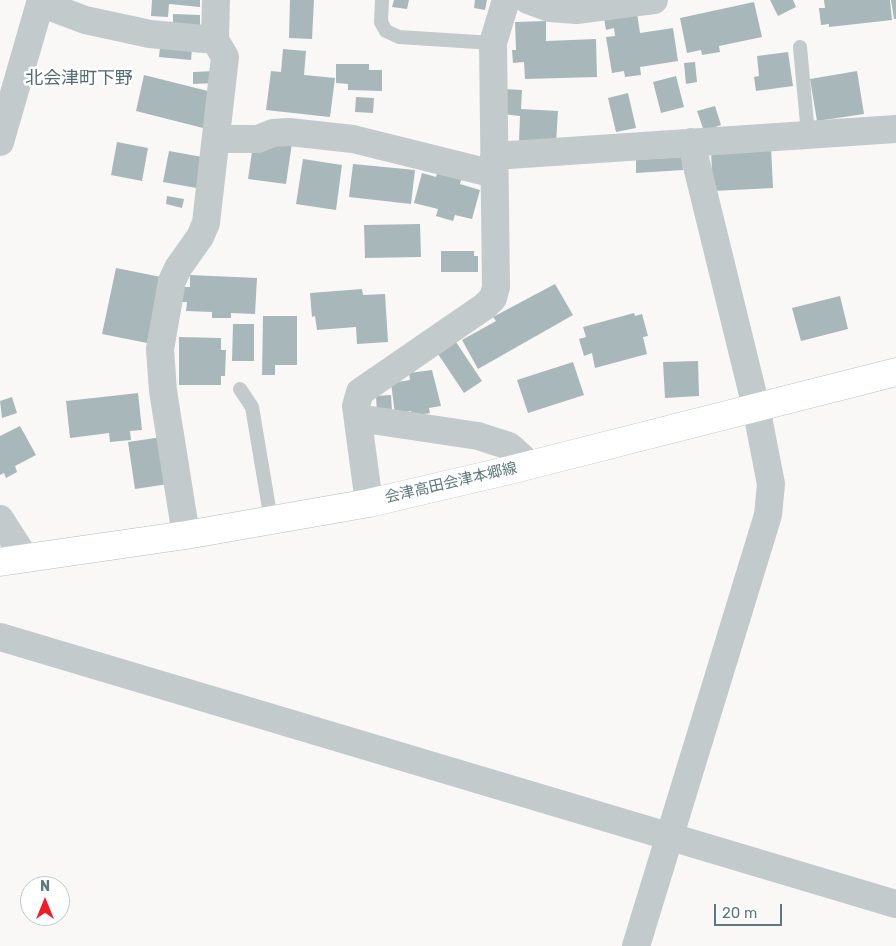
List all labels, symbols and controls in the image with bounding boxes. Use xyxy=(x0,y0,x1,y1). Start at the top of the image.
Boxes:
district label: 北会津町下野 xyxy=(25,68,133,90)
street label: 会津高田会津本郷線 xyxy=(383,459,519,507)
north arrow xyxy=(20,876,70,926)
text: N xyxy=(40,878,50,895)
scale bar xyxy=(716,894,784,926)
text: 20 m xyxy=(722,904,757,922)

